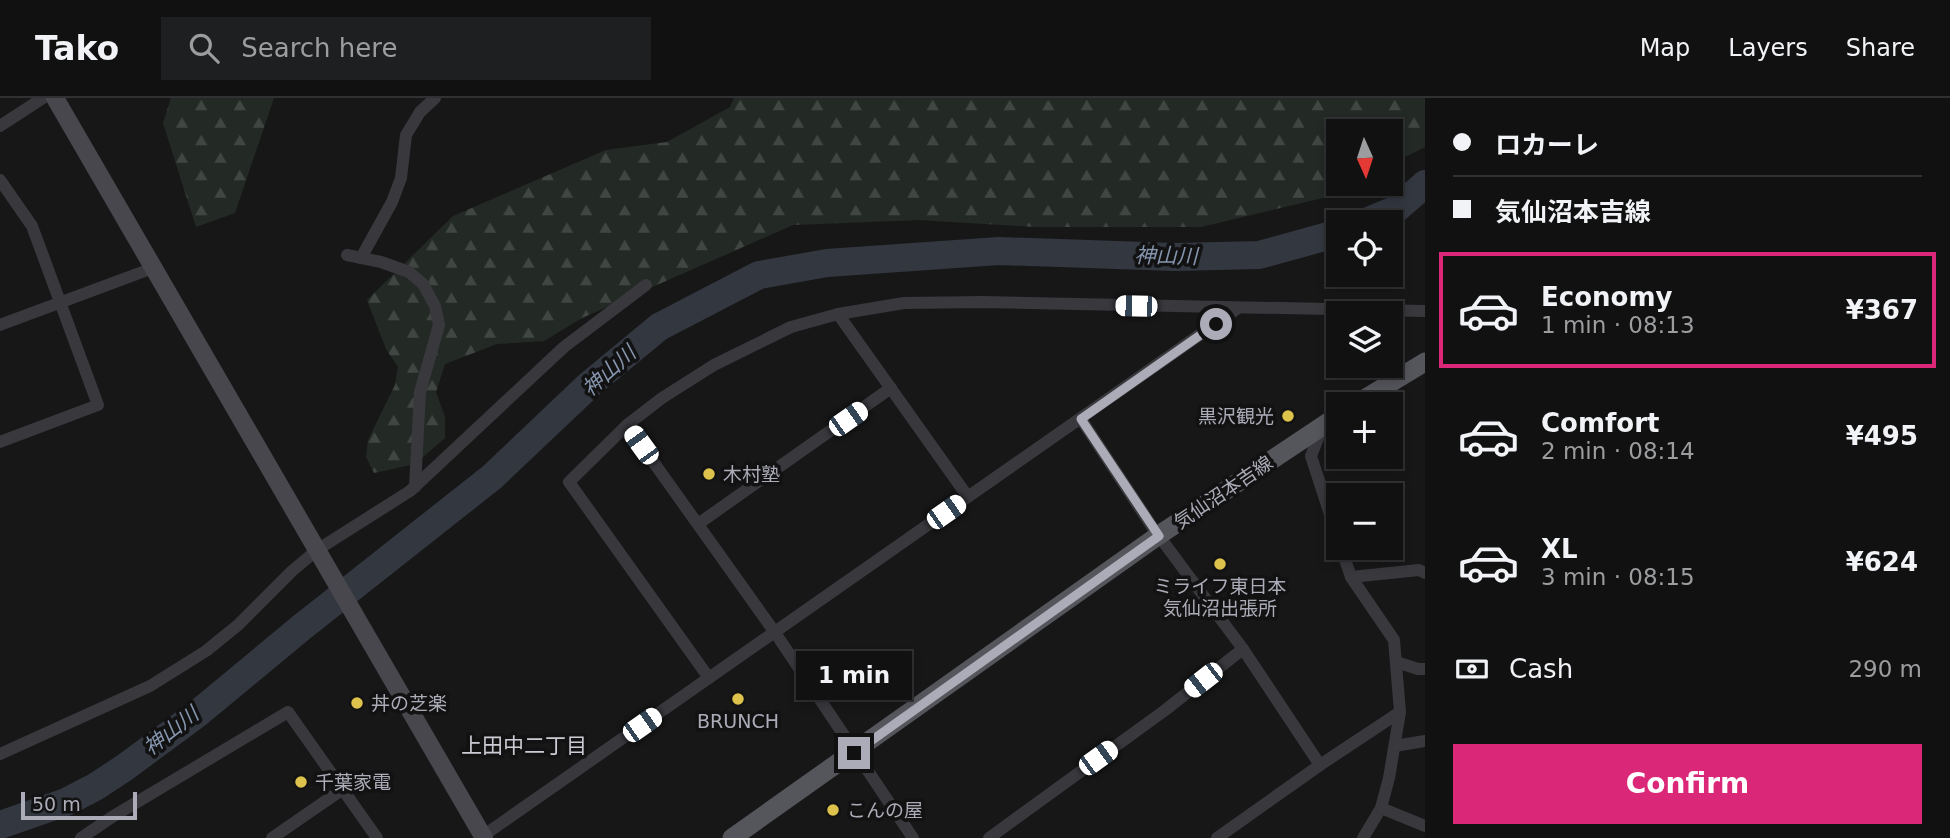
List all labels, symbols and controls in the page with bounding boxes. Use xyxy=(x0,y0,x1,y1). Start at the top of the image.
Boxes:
search box xyxy=(161,17,651,80)
text: Tako xyxy=(35,29,119,68)
icon: search xyxy=(185,29,223,67)
text: Search here xyxy=(241,33,397,63)
text: Map xyxy=(1640,34,1690,62)
text: Layers xyxy=(1728,34,1808,62)
text: Share xyxy=(1846,34,1915,62)
north arrow xyxy=(1326,119,1404,196)
map controls xyxy=(1326,119,1403,560)
text: ロカーレ xyxy=(1495,130,1599,160)
text: 気仙沼本吉線 xyxy=(1495,197,1651,227)
button: locate xyxy=(1326,210,1403,287)
water label: 神山川 xyxy=(1134,243,1200,269)
icon: car xyxy=(1457,279,1520,342)
text: Economy xyxy=(1541,282,1672,312)
car xyxy=(1115,295,1158,317)
text: ¥367 xyxy=(1846,295,1918,325)
button: layers xyxy=(1326,301,1403,378)
route start xyxy=(1200,308,1232,340)
text: 1 min · 08:13 xyxy=(1541,312,1695,338)
water label: 神山川 xyxy=(578,340,642,401)
button: + xyxy=(1326,392,1403,469)
car xyxy=(825,398,872,440)
place label: 黒沢観光 xyxy=(1198,405,1274,427)
icon: car xyxy=(1457,405,1520,468)
marker: 黒沢観光 xyxy=(1280,408,1296,424)
text: Comfort xyxy=(1541,408,1659,438)
text: ¥495 xyxy=(1846,421,1918,451)
car xyxy=(621,422,662,468)
text: 2 min · 08:14 xyxy=(1541,438,1695,464)
street label: 気仙沼本吉線 xyxy=(1170,451,1276,533)
place label: 木村塾 xyxy=(723,463,780,485)
marker: 木村塾 xyxy=(701,466,717,482)
button: − xyxy=(1326,483,1403,560)
car xyxy=(923,491,970,533)
icon: car xyxy=(1457,531,1520,594)
text: XL xyxy=(1541,534,1578,564)
text: ¥624 xyxy=(1846,547,1918,577)
marker: ミライフ東日本 気仙沼出張所 xyxy=(1212,556,1228,572)
text: 3 min · 08:15 xyxy=(1541,564,1695,590)
place label: ミライフ東日本 気仙沼出張所 xyxy=(1153,575,1287,619)
icon: cash xyxy=(1453,650,1491,688)
callout: 1 min xyxy=(796,652,912,700)
text: Cash xyxy=(1509,654,1573,684)
text: 290 m xyxy=(1848,656,1922,682)
car xyxy=(1180,659,1227,701)
text: 1 min xyxy=(818,662,890,688)
marker: BRUNCH xyxy=(730,691,746,707)
place label: 丼の芝楽 xyxy=(371,692,447,714)
marker: 丼の芝楽 xyxy=(349,695,365,711)
water label: 神山川 xyxy=(139,701,205,760)
car xyxy=(619,704,666,746)
place label: BRUNCH xyxy=(697,710,779,732)
district label: 上田中二丁目 xyxy=(461,734,587,758)
route end xyxy=(838,737,870,769)
car xyxy=(1075,737,1122,779)
button: Confirm xyxy=(1453,744,1922,824)
place label: 千葉家電 xyxy=(315,771,391,793)
marker: 千葉家電 xyxy=(293,774,309,790)
scale bar xyxy=(21,789,136,821)
text: 50 m xyxy=(32,793,81,815)
place label: こんの屋 xyxy=(847,799,923,821)
marker: こんの屋 xyxy=(825,802,841,818)

